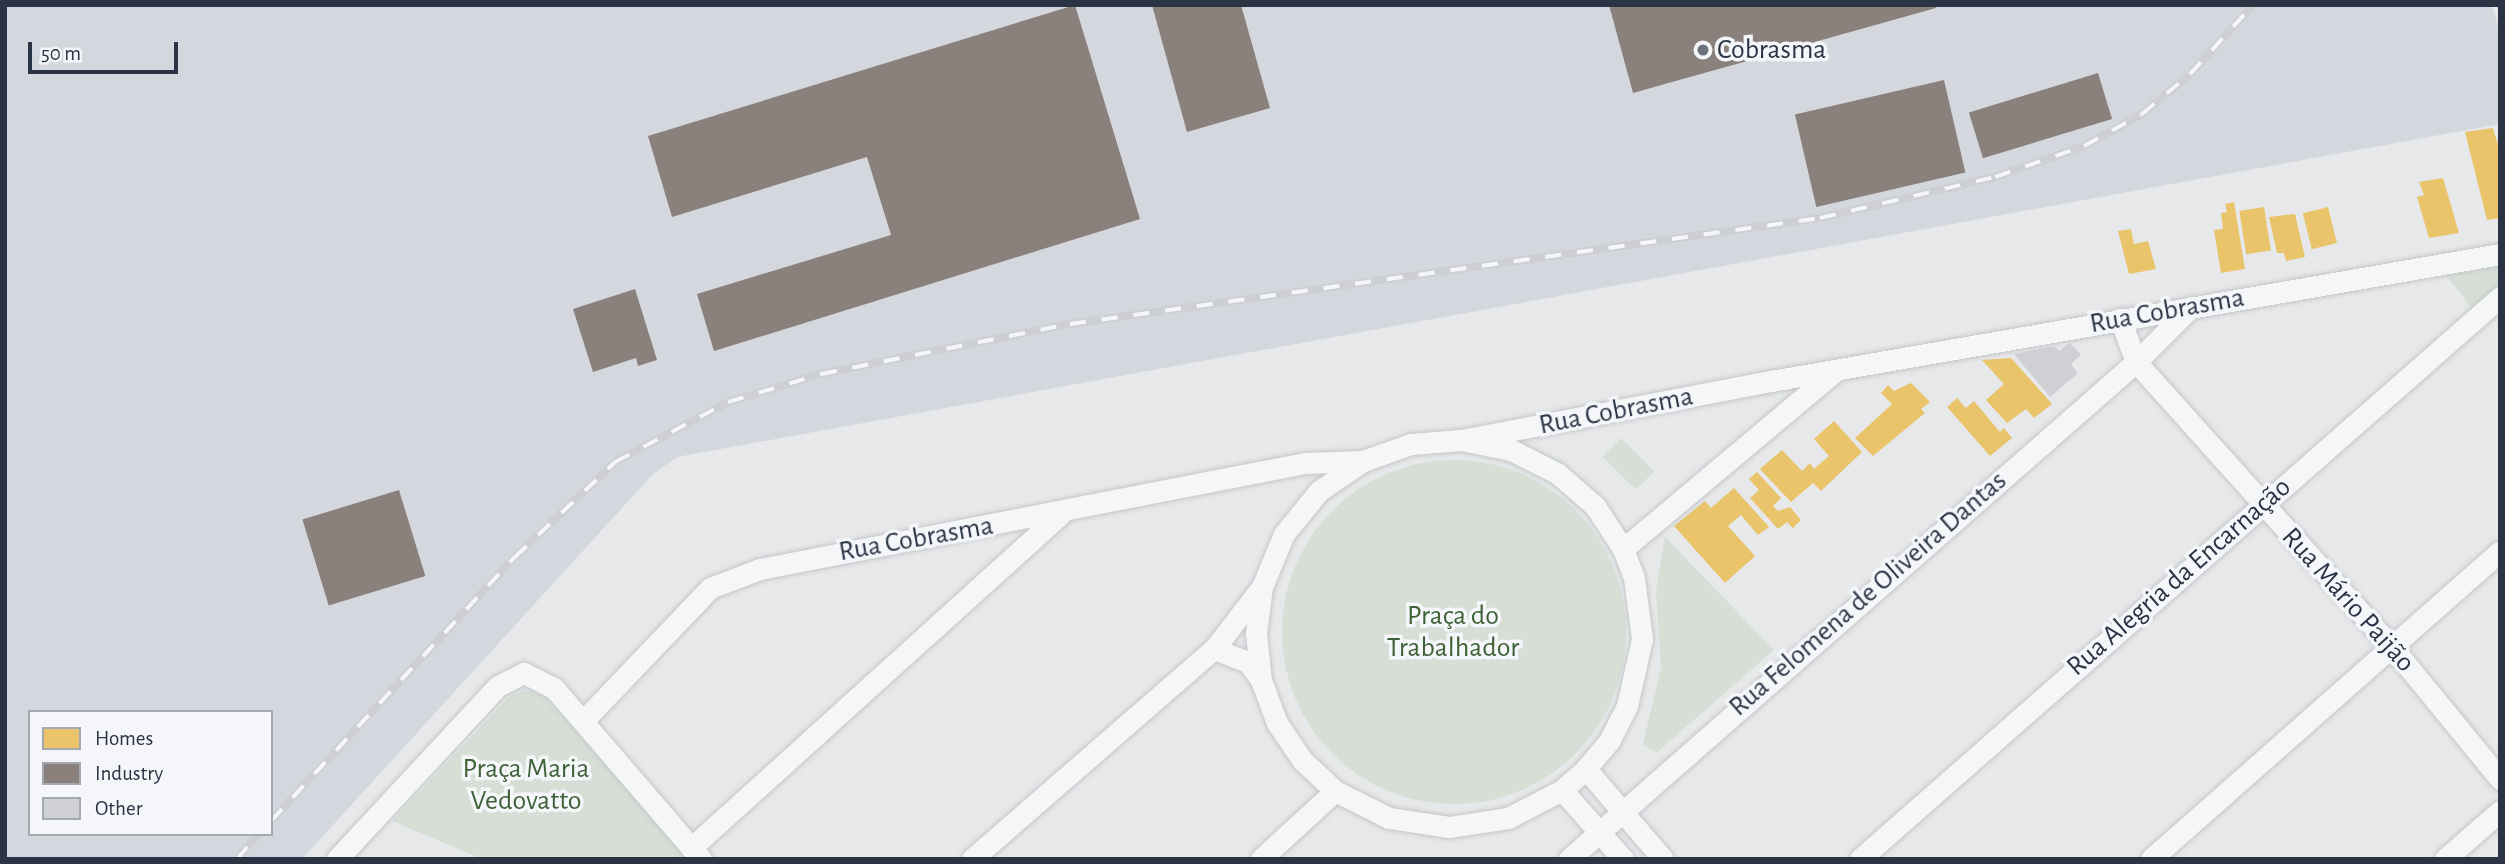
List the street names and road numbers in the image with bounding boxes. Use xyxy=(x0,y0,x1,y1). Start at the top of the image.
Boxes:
street label: Rua Cobrasma xyxy=(2087,281,2247,341)
street label: Rua Cobrasma xyxy=(1536,380,1696,442)
street label: Rua Felomena de Oliveira Dantas xyxy=(1722,464,2014,724)
street label: Rua Alegria da Encarnação xyxy=(2060,471,2298,683)
street label: Rua Cobrasma xyxy=(836,509,996,569)
street label: Rua Mário Paijão xyxy=(2274,521,2422,679)

